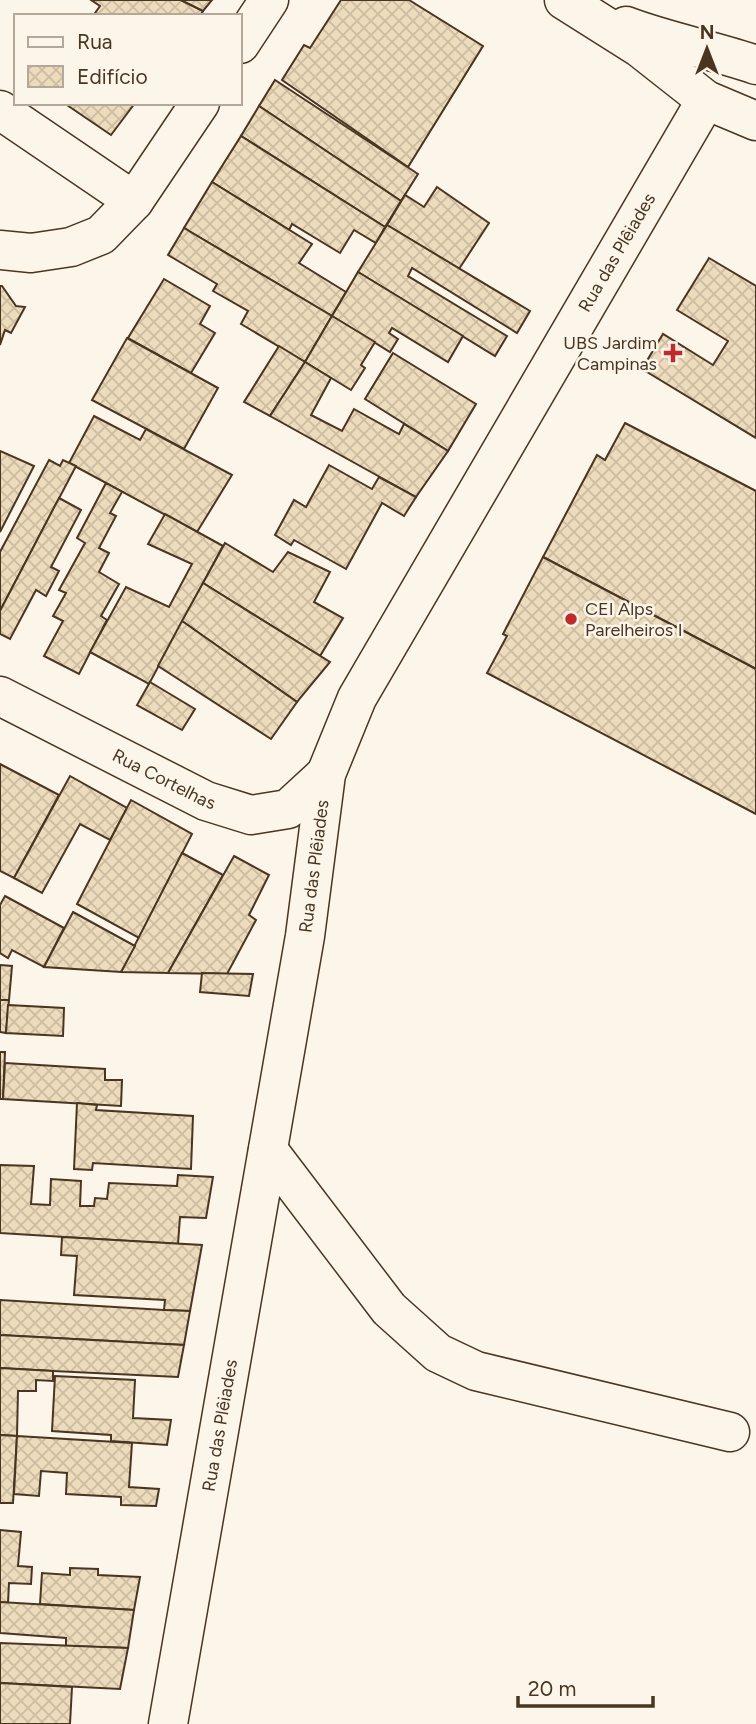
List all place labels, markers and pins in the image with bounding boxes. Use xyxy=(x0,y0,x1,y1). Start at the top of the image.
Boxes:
place label: UBS Jardim Campinas xyxy=(563,332,657,375)
marker: UBS Jardim Campinas xyxy=(663,343,683,363)
place label: CEI Alps Parelheiros I xyxy=(585,598,683,641)
marker: CEI Alps Parelheiros I xyxy=(563,611,579,627)

